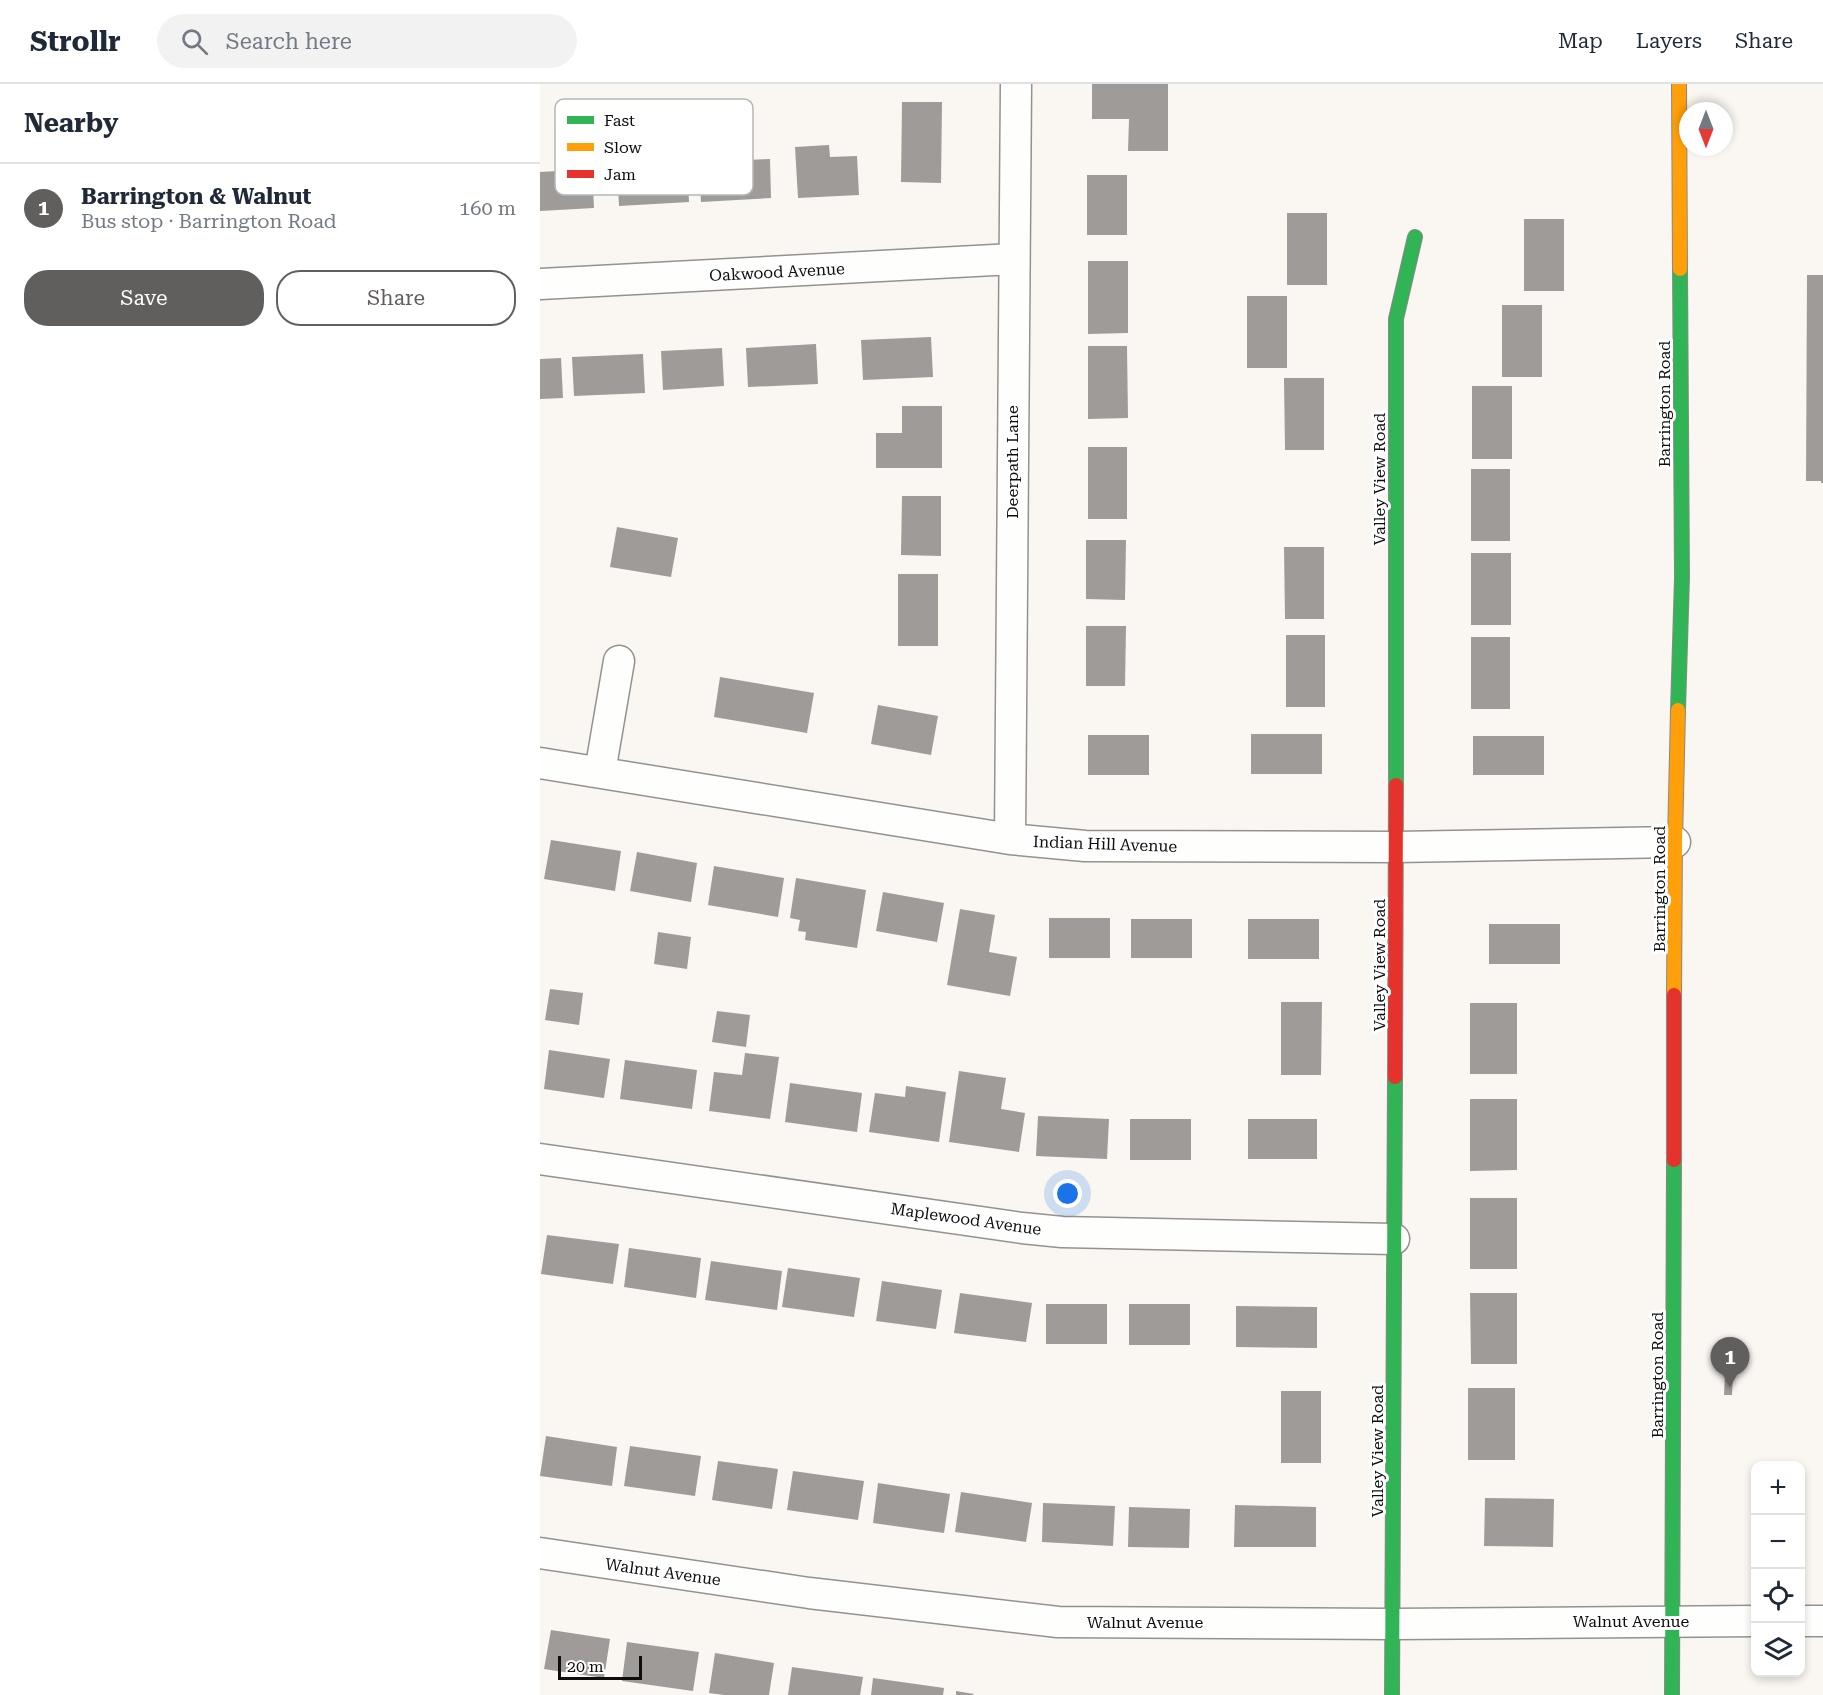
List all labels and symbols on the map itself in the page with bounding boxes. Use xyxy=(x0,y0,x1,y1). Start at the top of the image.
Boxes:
legend xyxy=(555,99,753,195)
north arrow xyxy=(1679,102,1733,156)
text: Fast xyxy=(604,111,635,130)
text: Slow xyxy=(604,138,642,157)
text: Jam xyxy=(604,165,636,184)
street label: Oakwood Avenue xyxy=(709,259,845,285)
street label: Barrington Road xyxy=(1655,341,1674,467)
street label: Deerpath Lane xyxy=(1003,405,1022,519)
street label: Valley View Road xyxy=(1370,413,1389,545)
street label: Barrington Road xyxy=(1650,826,1669,952)
street label: Indian Hill Avenue xyxy=(1032,832,1178,856)
street label: Valley View Road xyxy=(1370,899,1389,1031)
your location xyxy=(1053,1179,1082,1208)
street label: Maplewood Avenue xyxy=(889,1199,1043,1239)
street label: Barrington Road xyxy=(1648,1312,1667,1438)
pin: 1 xyxy=(1710,1338,1750,1387)
street label: Valley View Road xyxy=(1368,1385,1387,1517)
street label: Walnut Avenue xyxy=(604,1554,722,1590)
street label: Walnut Avenue xyxy=(1573,1612,1690,1631)
street label: Walnut Avenue xyxy=(1087,1613,1204,1632)
scale bar xyxy=(558,1653,642,1680)

